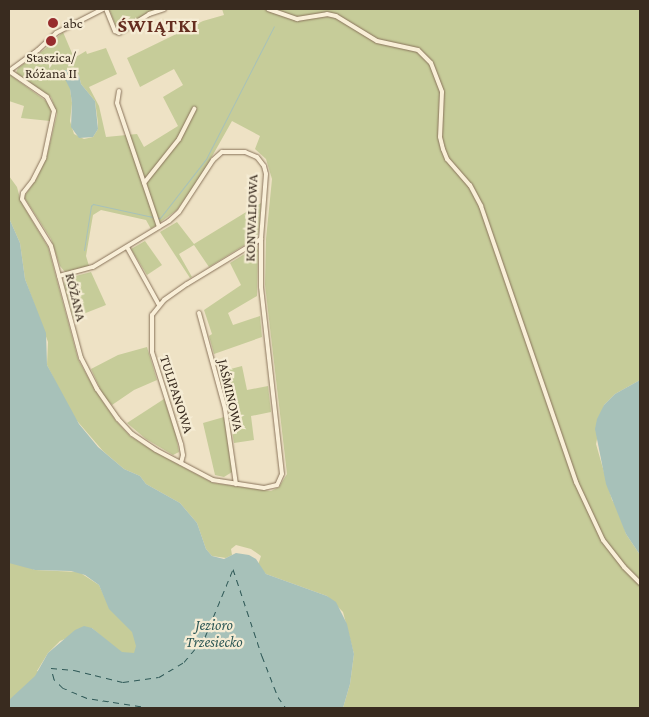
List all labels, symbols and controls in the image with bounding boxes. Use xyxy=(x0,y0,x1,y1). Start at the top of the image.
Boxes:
place label: abc xyxy=(63,15,82,31)
district label: ŚWIĄTKI xyxy=(117,15,199,37)
marker: abc xyxy=(47,17,59,29)
marker: Staszica/ Różana II xyxy=(45,35,57,47)
place label: Staszica/ Różana II xyxy=(25,49,77,82)
street label: KONWALIOWA xyxy=(241,174,261,262)
street label: RÓŻANA xyxy=(62,271,90,323)
street label: TULIPANOWA xyxy=(156,353,198,435)
street label: JAŚMINOWA xyxy=(215,357,247,433)
water label: Jezioro Trzesiecko xyxy=(185,616,243,651)

